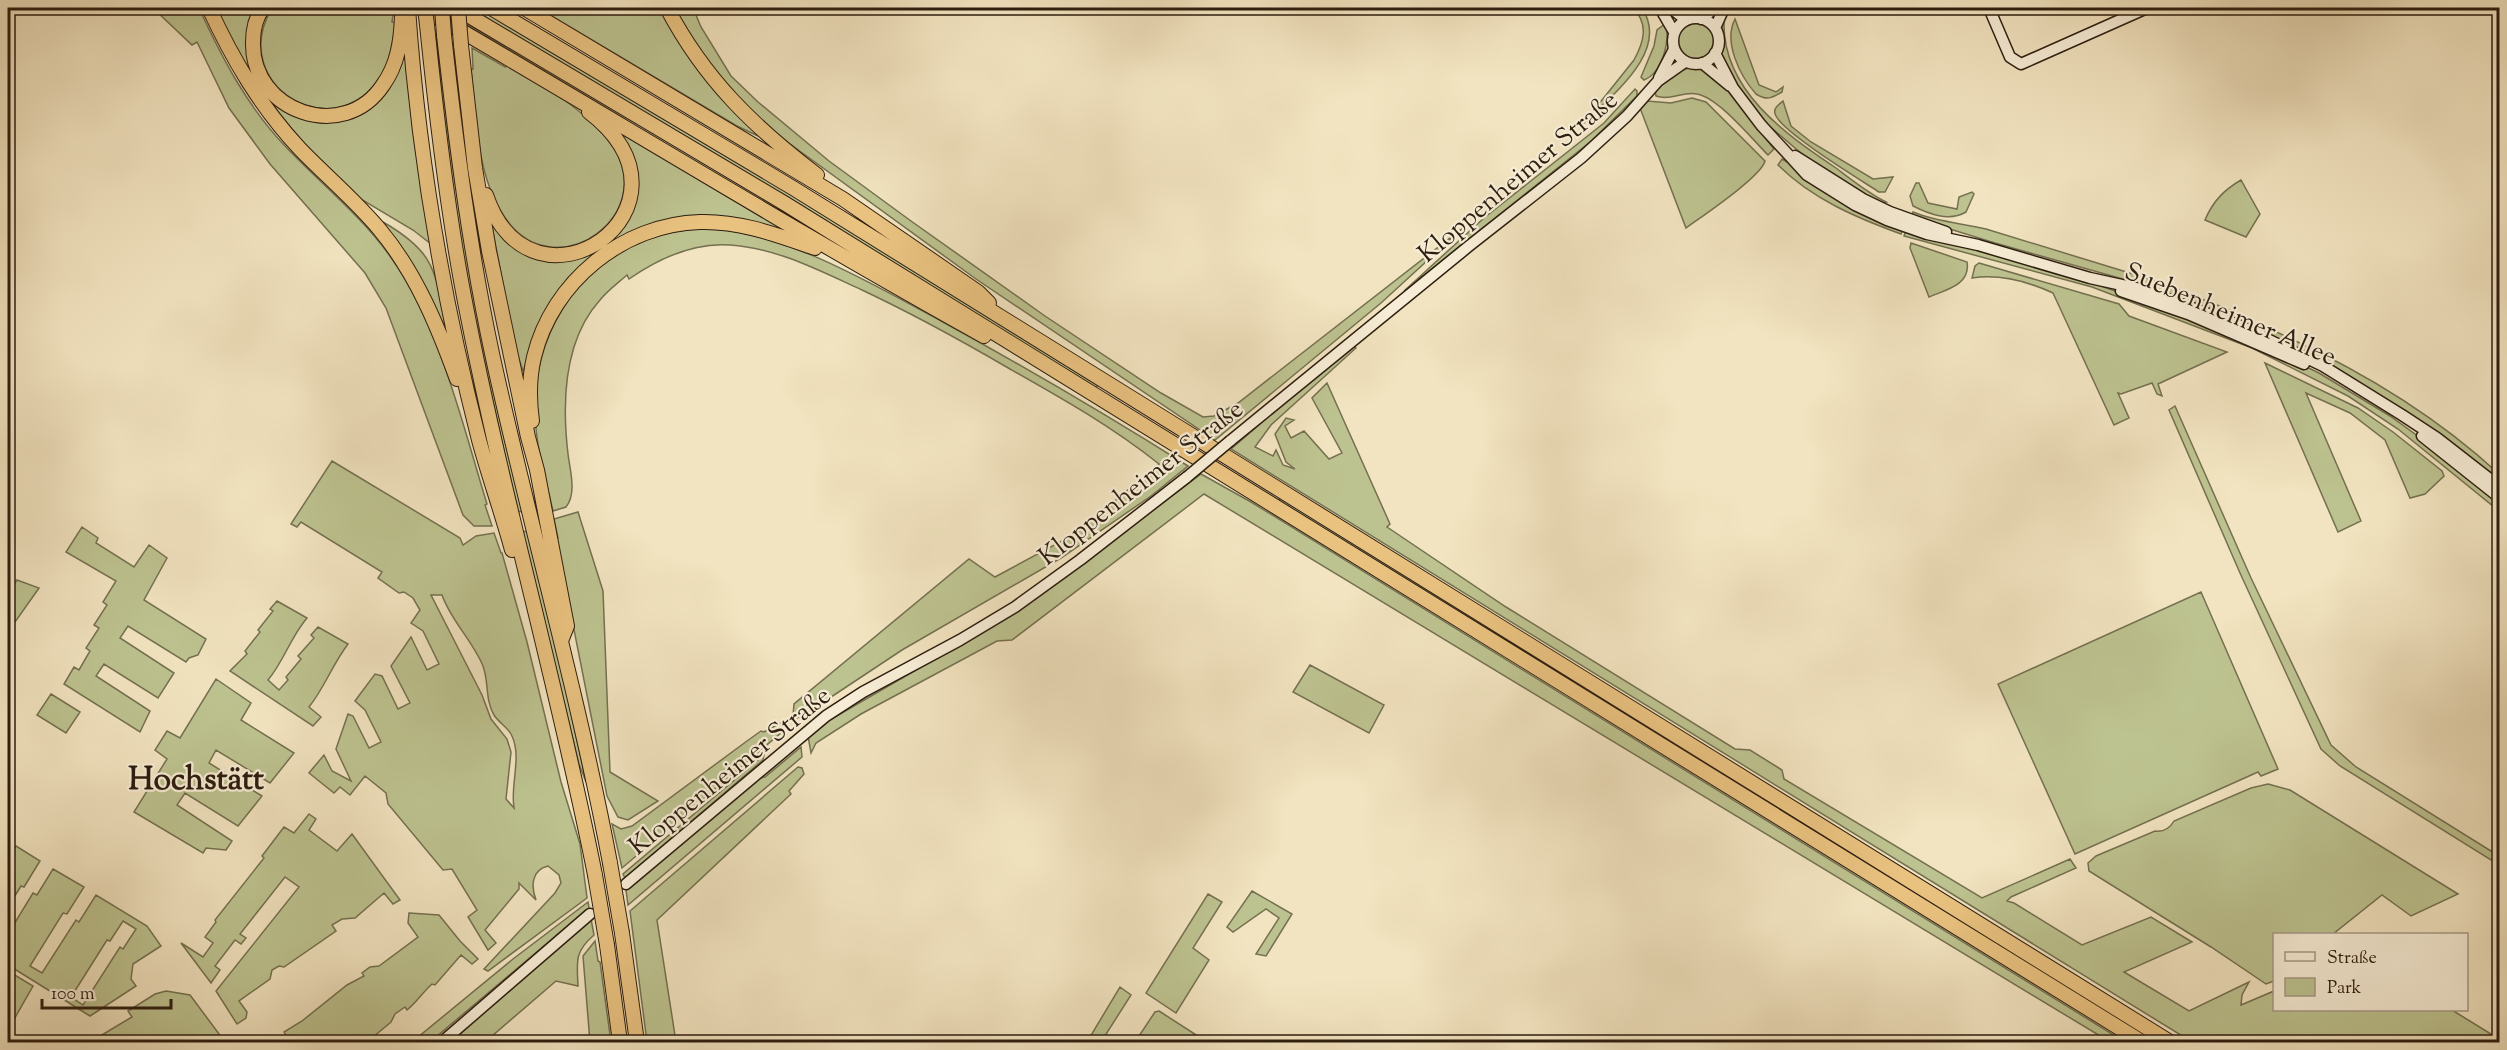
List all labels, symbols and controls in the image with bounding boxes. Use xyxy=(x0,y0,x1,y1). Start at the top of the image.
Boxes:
street label: Kloppenheimer Straße xyxy=(1411,83,1627,273)
street label: Suebenheimer Allee xyxy=(2118,254,2342,377)
street label: Kloppenheimer Straße xyxy=(1031,392,1252,576)
street label: Kloppenheimer Straße xyxy=(621,679,840,865)
district label: Hochstätt xyxy=(128,758,264,804)
legend xyxy=(2273,933,2468,1011)
text: Straße xyxy=(2327,946,2377,972)
scale bar xyxy=(42,972,171,1010)
text: Park xyxy=(2327,976,2362,1002)
text: 100 m xyxy=(51,982,95,1008)

